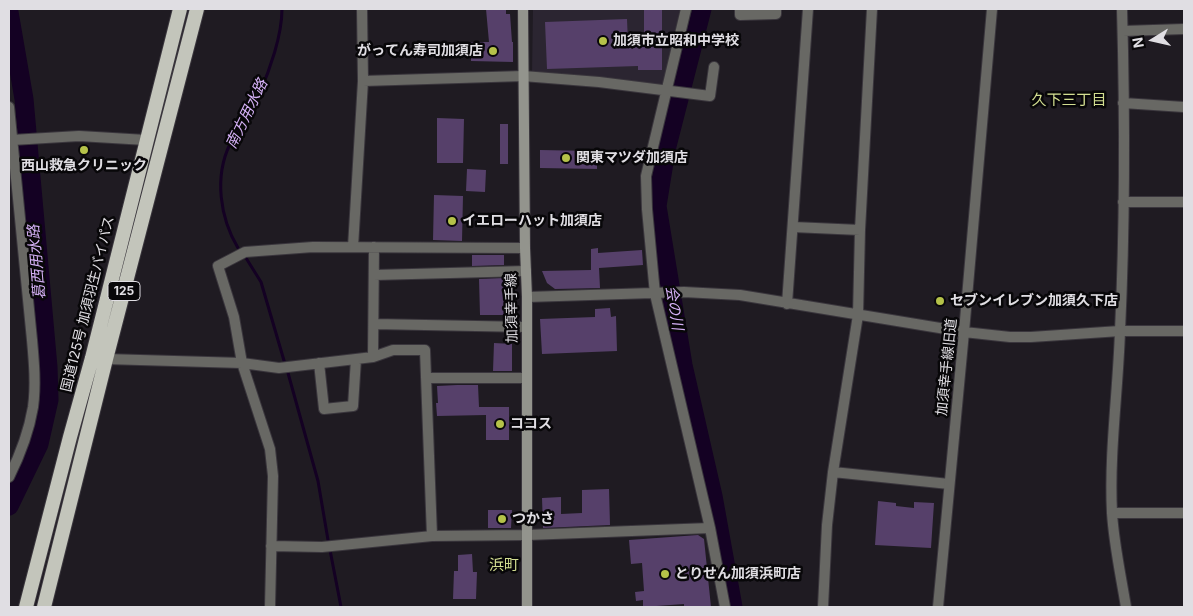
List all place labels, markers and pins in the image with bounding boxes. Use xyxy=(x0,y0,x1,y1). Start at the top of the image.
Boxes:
place label: 加須市立昭和中学校 xyxy=(613,33,739,49)
marker: 加須市立昭和中学校 xyxy=(597,35,609,47)
place label: がってん寿司加須店 xyxy=(357,43,483,59)
marker: がってん寿司加須店 xyxy=(487,45,499,57)
marker: 西山救急クリニック xyxy=(78,144,90,156)
place label: 関東マツダ加須店 xyxy=(576,150,688,166)
marker: 関東マツダ加須店 xyxy=(560,152,572,164)
place label: 西山救急クリニック xyxy=(21,158,147,174)
place label: イエローハット加須店 xyxy=(462,213,602,229)
marker: イエローハット加須店 xyxy=(446,215,458,227)
place label: セブンイレブン加須久下店 xyxy=(950,293,1118,309)
marker: セブンイレブン加須久下店 xyxy=(934,295,946,307)
place label: ココス xyxy=(510,416,552,432)
marker: ココス xyxy=(494,418,506,430)
place label: つかさ xyxy=(512,511,554,527)
marker: つかさ xyxy=(496,513,508,525)
place label: とりせん加須浜町店 xyxy=(675,566,801,582)
marker: とりせん加須浜町店 xyxy=(659,568,671,580)

